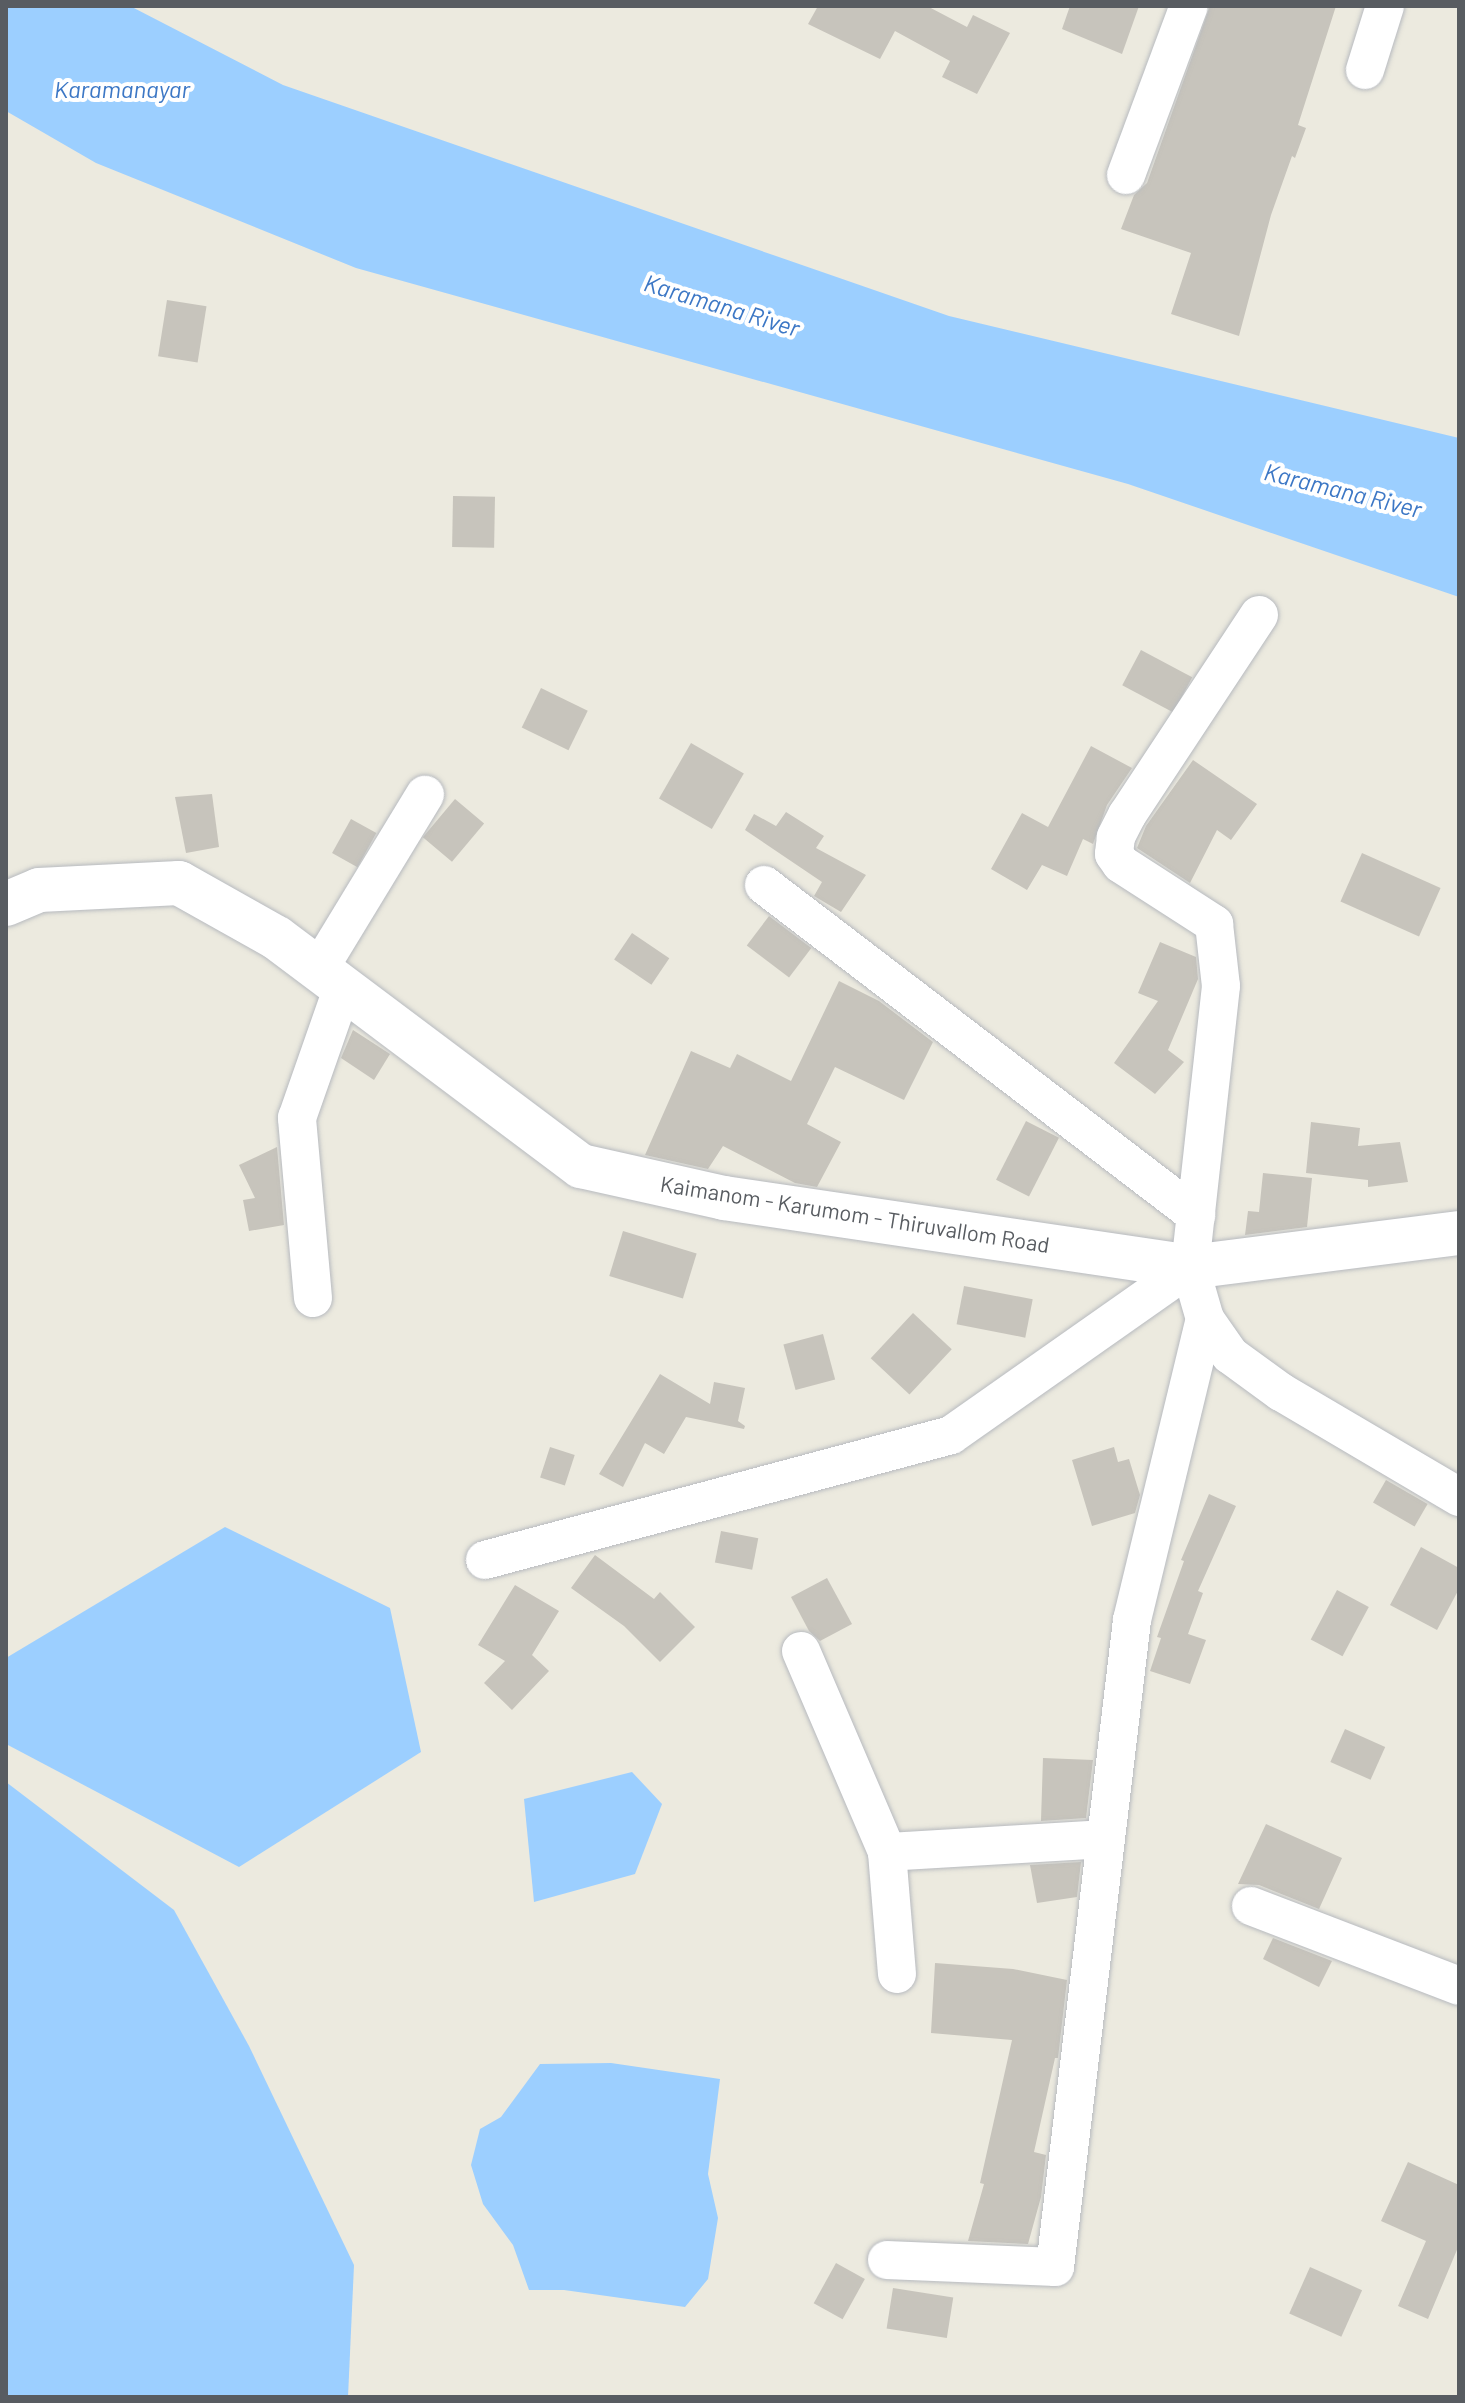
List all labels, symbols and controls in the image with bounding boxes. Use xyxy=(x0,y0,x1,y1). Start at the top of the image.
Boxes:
water label: Karamanayar xyxy=(54,75,190,103)
water label: Karamana River xyxy=(641,268,803,342)
water label: Karamana River xyxy=(1261,457,1425,523)
street label: Kaimanom - Karumom - Thiruvallom Road xyxy=(658,1170,1052,1258)

